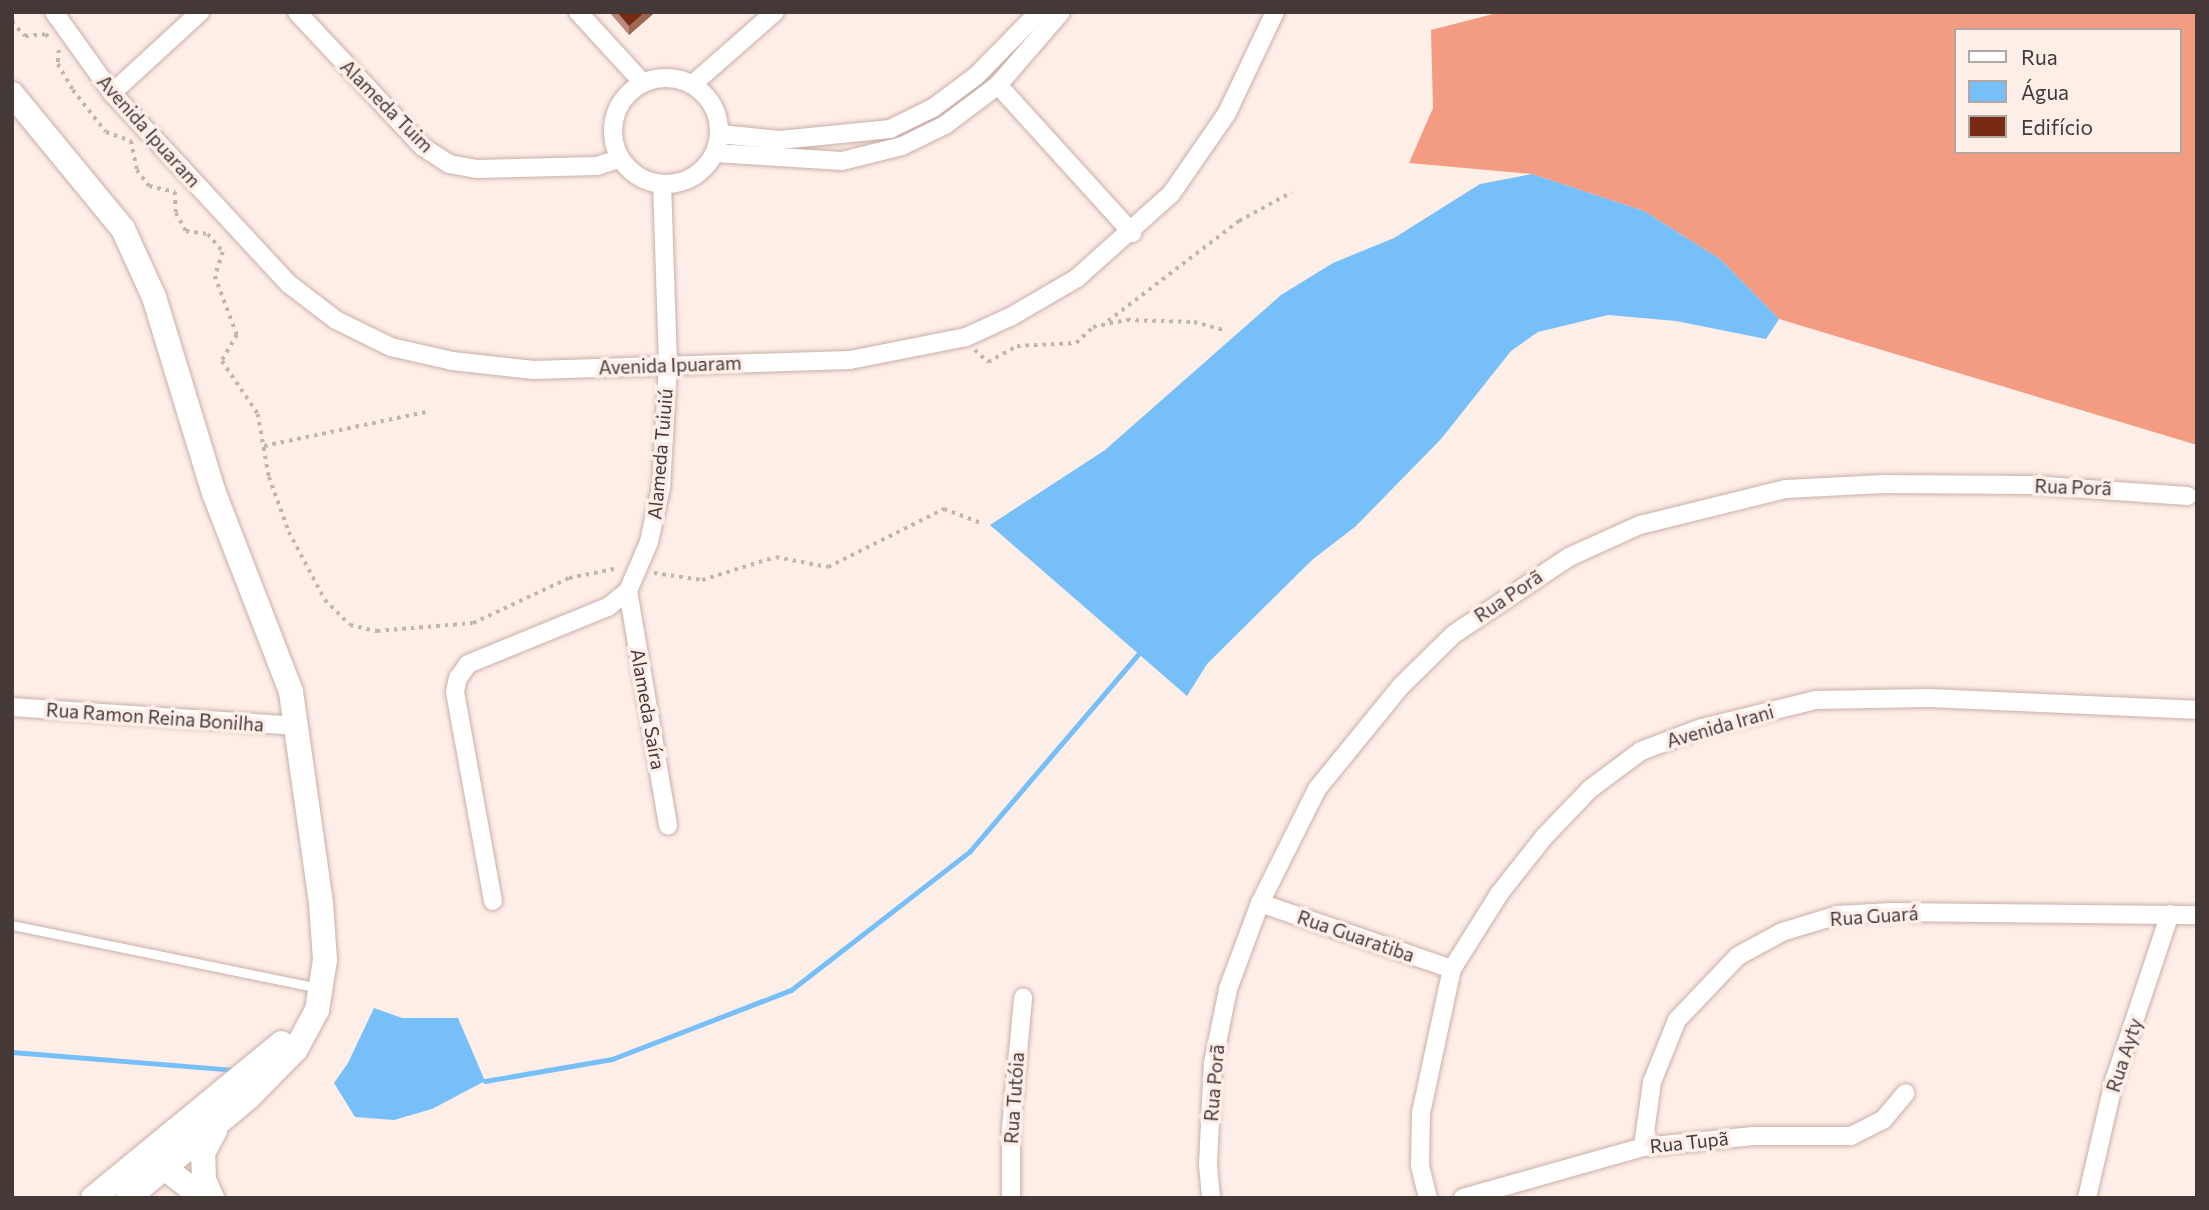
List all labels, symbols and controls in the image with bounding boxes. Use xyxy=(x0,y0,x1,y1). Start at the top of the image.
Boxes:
legend xyxy=(1954,28,2181,154)
text: Rua xyxy=(2021,44,2058,69)
street label: Alameda Tuim xyxy=(336,55,438,157)
street label: Avenida Ipuaram xyxy=(93,70,205,192)
text: Água xyxy=(2021,79,2069,104)
text: Edifício xyxy=(2021,114,2093,139)
street label: Avenida Ipuaram xyxy=(598,351,742,379)
street label: Alameda Tuiuiú xyxy=(643,388,677,520)
street label: Rua Porã xyxy=(2034,474,2112,500)
street label: Rua Porã xyxy=(1470,565,1546,627)
street label: Alameda Saíra xyxy=(626,647,670,771)
street label: Rua Ramon Reina Bonilha xyxy=(45,698,265,736)
street label: Avenida Irani xyxy=(1664,700,1776,752)
street label: Rua Guará xyxy=(1829,902,1919,930)
street label: Rua Guaratiba xyxy=(1294,905,1418,967)
street label: Rua Ayty xyxy=(2101,1015,2147,1095)
street label: Rua Porã xyxy=(1199,1044,1229,1122)
street label: Rua Tutóia xyxy=(999,1051,1029,1145)
street label: Rua Tupã xyxy=(1648,1127,1730,1157)

